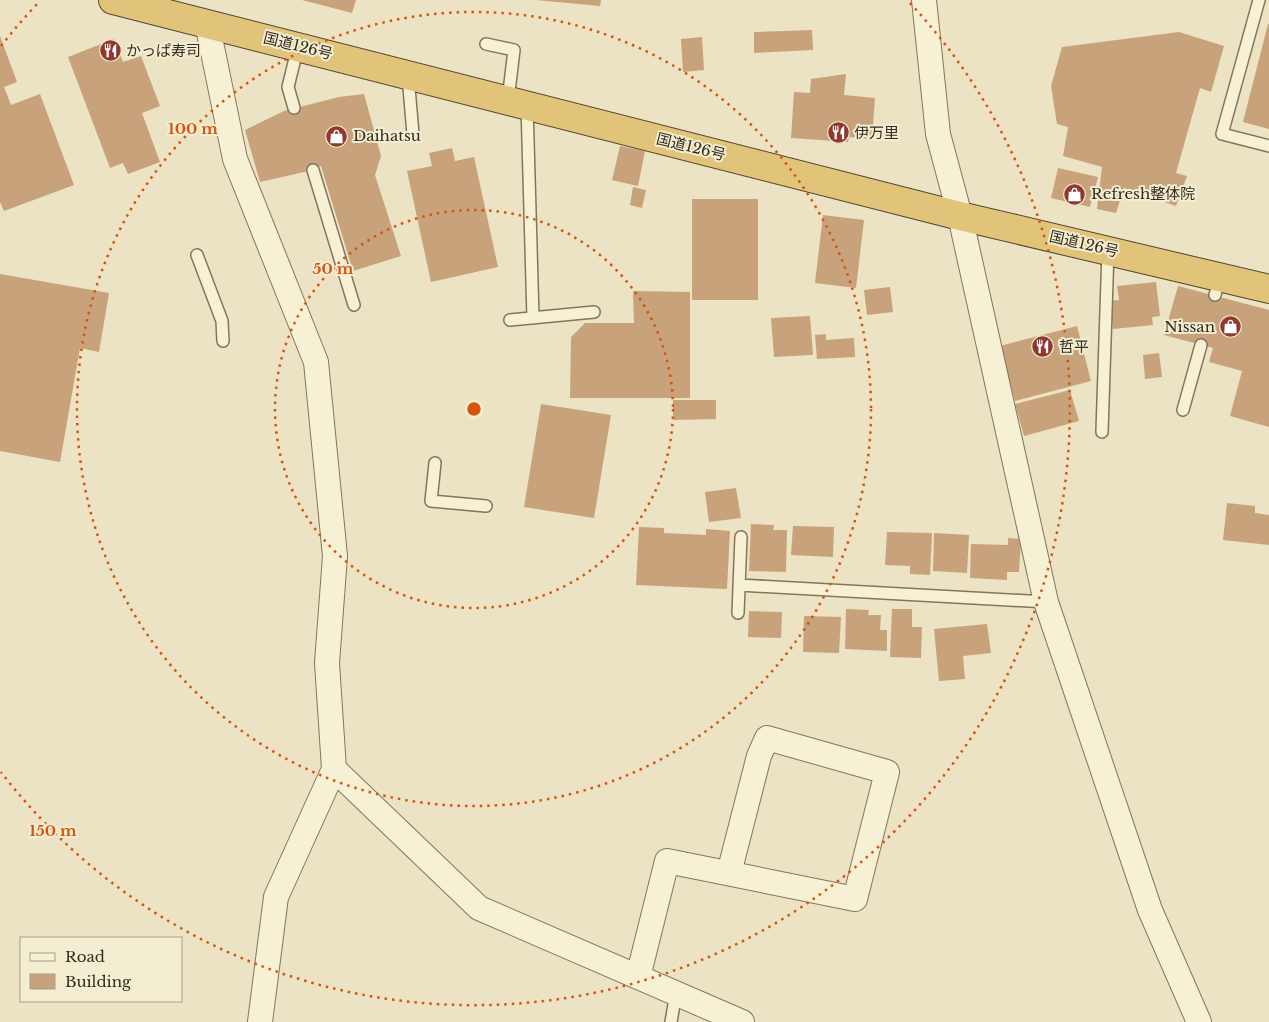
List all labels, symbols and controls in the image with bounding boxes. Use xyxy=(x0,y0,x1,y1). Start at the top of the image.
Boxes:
street label: 国道126号 xyxy=(262,28,335,63)
restaurant icon: かっぱ寿司 xyxy=(98,39,122,63)
place label: かっぱ寿司 xyxy=(126,41,201,60)
text: 100 m xyxy=(168,119,218,138)
restaurant icon: 伊万里 xyxy=(826,121,850,145)
place label: 伊万里 xyxy=(854,123,899,142)
shop icon: Daihatsu xyxy=(325,124,349,148)
place label: Daihatsu xyxy=(353,126,421,145)
street label: 国道126号 xyxy=(655,129,728,164)
shop icon: Refresh整体院 xyxy=(1063,182,1087,206)
place label: Refresh整体院 xyxy=(1091,184,1195,203)
street label: 国道126号 xyxy=(1048,226,1121,261)
text: 50 m xyxy=(313,259,354,278)
shop icon: Nissan xyxy=(1219,315,1243,339)
place label: Nissan xyxy=(1164,317,1215,336)
restaurant icon: 哲平 xyxy=(1031,335,1055,359)
place label: 哲平 xyxy=(1059,337,1089,356)
centre of rings xyxy=(465,400,483,418)
text: 150 m xyxy=(29,821,77,840)
legend xyxy=(20,937,182,1002)
text: Road xyxy=(65,947,105,966)
text: Building xyxy=(65,972,132,991)

